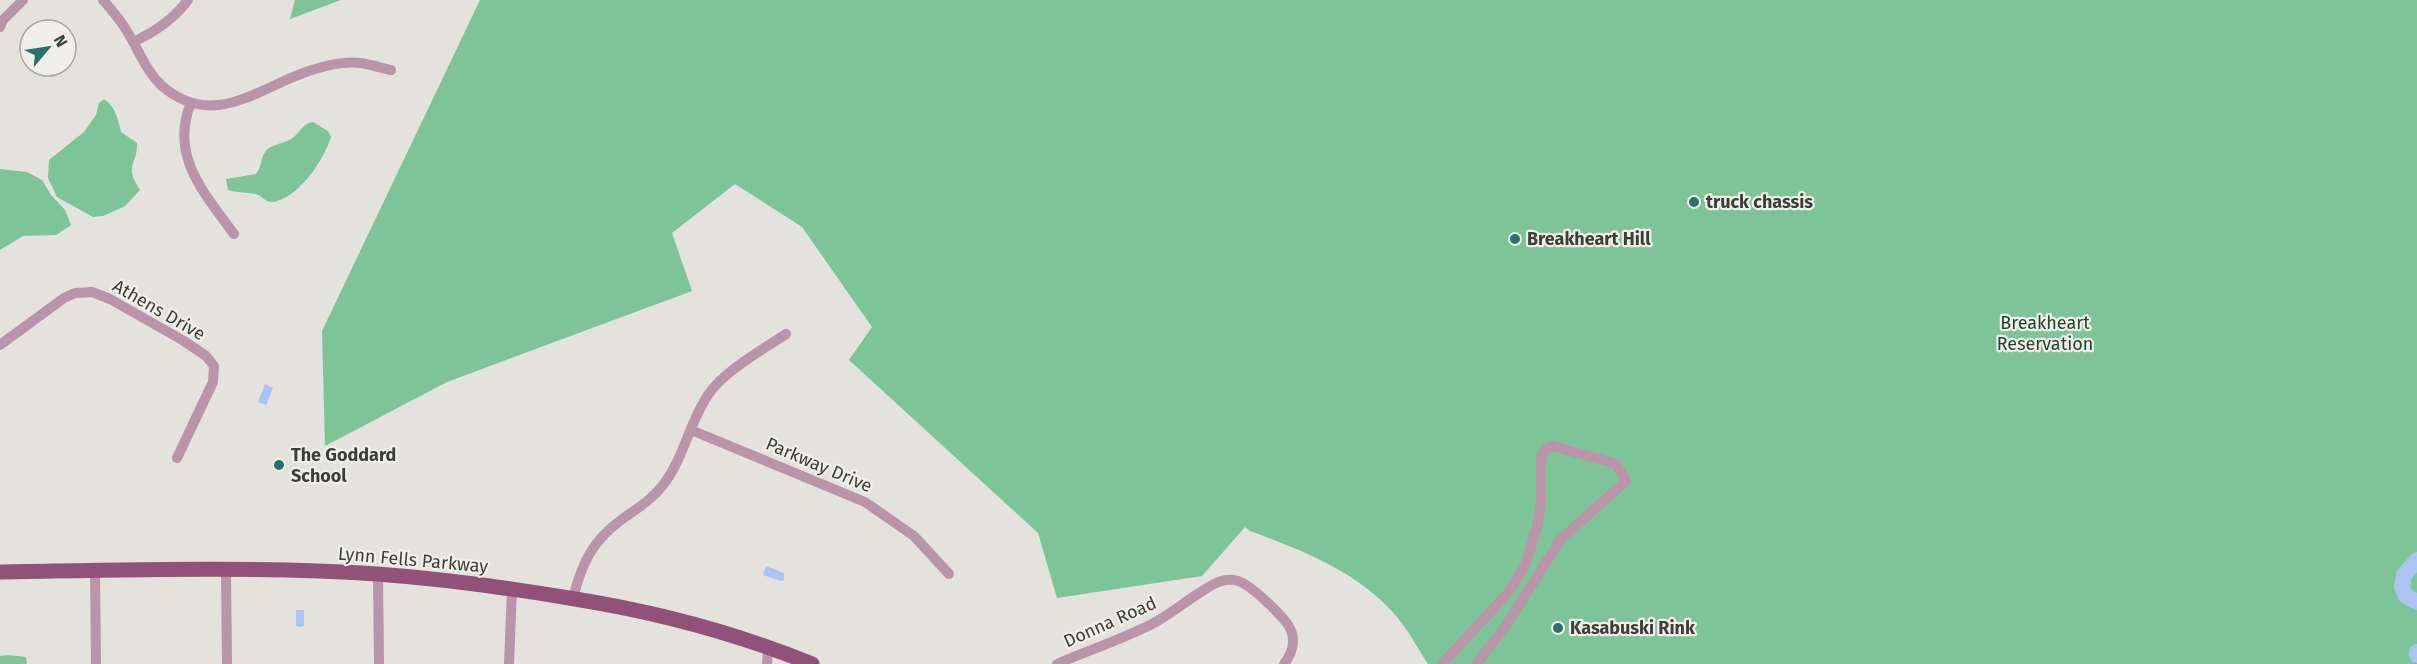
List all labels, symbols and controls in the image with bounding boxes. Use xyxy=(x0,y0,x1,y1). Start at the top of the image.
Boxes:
north arrow xyxy=(18,18,78,78)
text: N xyxy=(50,32,72,50)
place label: truck chassis xyxy=(1706,191,1813,213)
marker: truck chassis xyxy=(1687,195,1701,209)
place label: Breakheart Hill xyxy=(1527,228,1651,250)
marker: Breakheart Hill xyxy=(1508,232,1522,246)
street label: Athens Drive xyxy=(109,275,209,345)
park label: Breakheart Reservation xyxy=(1997,312,2093,355)
street label: Parkway Drive xyxy=(762,433,876,497)
place label: The Goddard School xyxy=(291,444,396,487)
marker: The Goddard School xyxy=(272,458,286,472)
street label: Lynn Fells Parkway xyxy=(337,542,489,578)
street label: Donna Road xyxy=(1060,592,1160,652)
place label: Kasabuski Rink xyxy=(1570,617,1696,639)
marker: Kasabuski Rink xyxy=(1551,621,1565,635)

